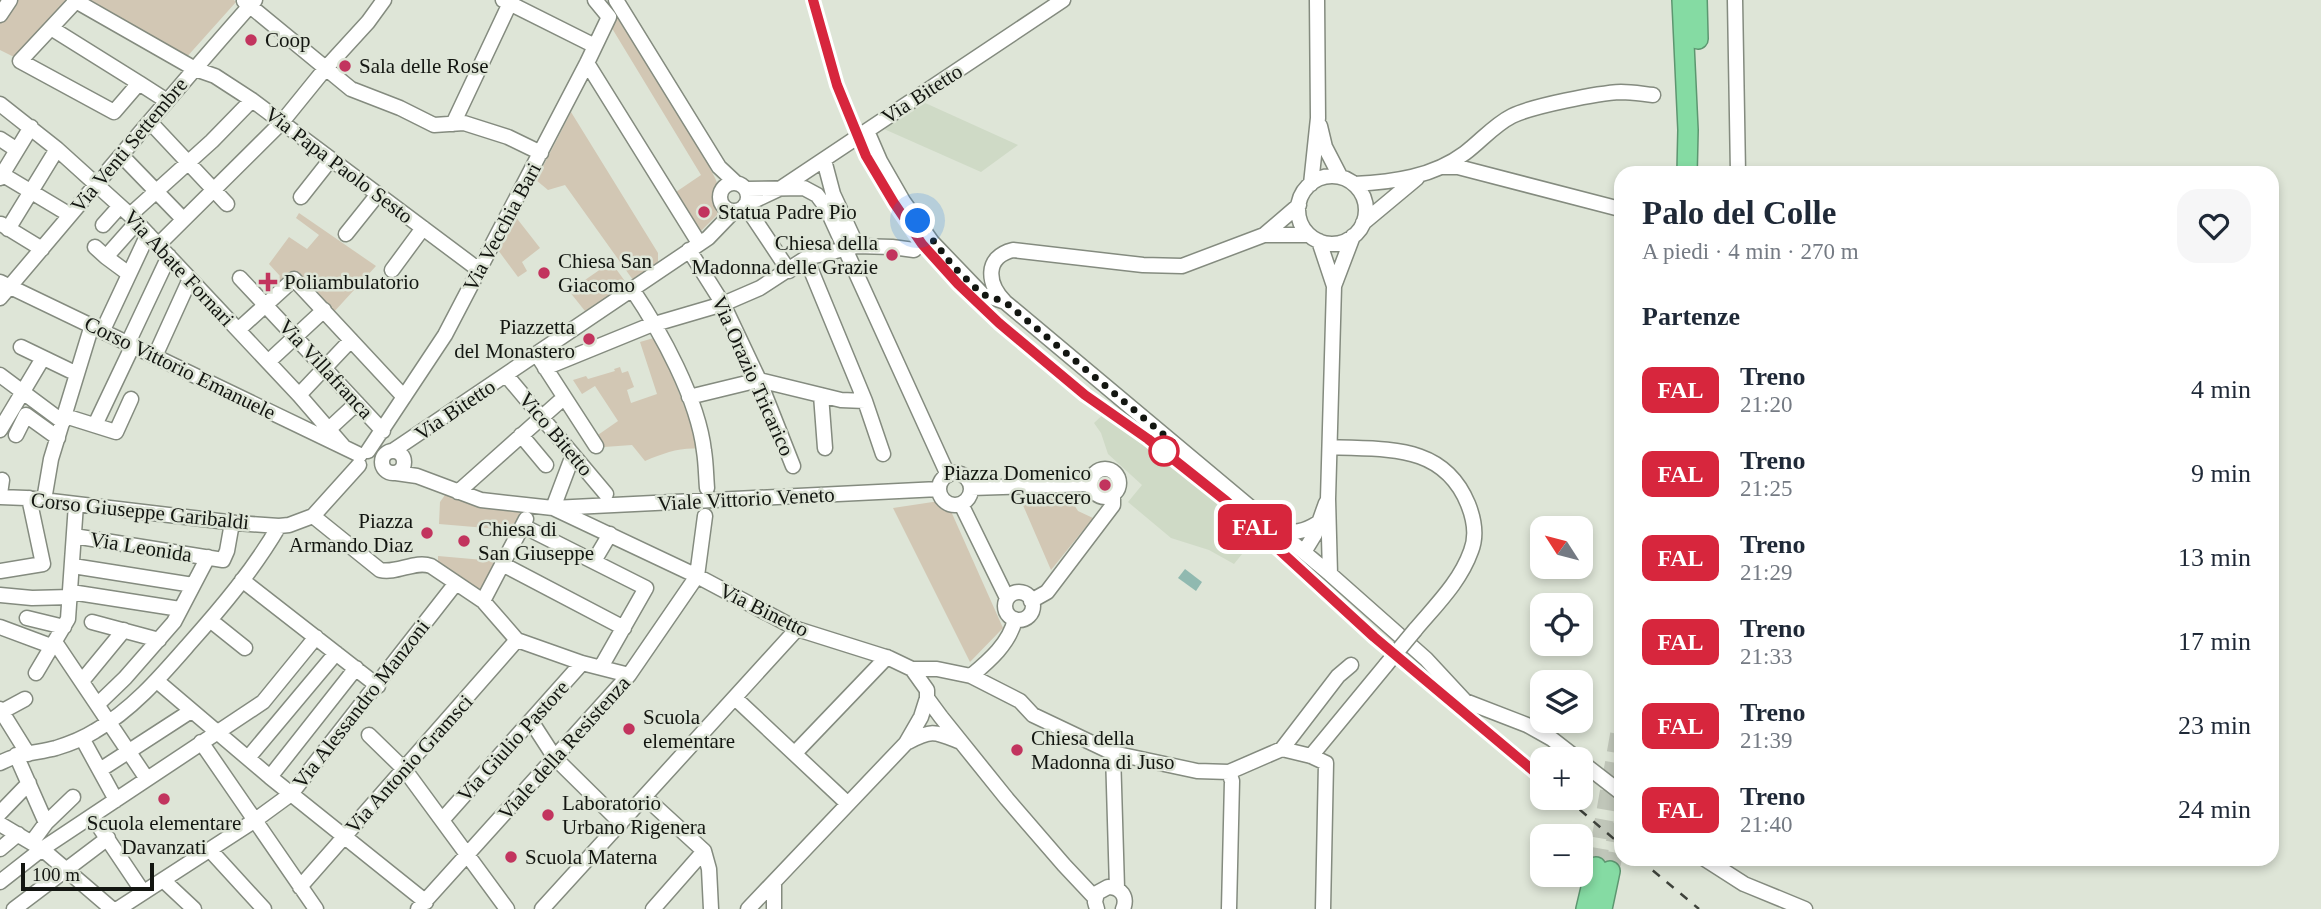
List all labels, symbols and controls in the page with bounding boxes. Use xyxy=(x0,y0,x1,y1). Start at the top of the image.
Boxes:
place label: Coop xyxy=(265,28,311,52)
marker: Coop xyxy=(243,32,259,48)
place label: Sala delle Rose xyxy=(359,54,488,78)
marker: Sala delle Rose xyxy=(337,58,353,74)
street label: Via Bitetto xyxy=(877,59,967,129)
street label: Via Venti Settembre xyxy=(66,73,192,217)
street label: Via Papa Paolo Sesto xyxy=(260,102,418,228)
street label: Via Vecchia Bari xyxy=(458,159,546,295)
button: heart xyxy=(2177,189,2251,263)
text: Palo del Colle xyxy=(1642,195,1836,231)
place label: Statua Padre Pio xyxy=(718,200,857,224)
your location xyxy=(900,203,935,238)
marker: Statua Padre Pio xyxy=(696,204,712,220)
street label: Via Abate Fornari xyxy=(119,205,239,331)
place label: Chiesa della Madonna delle Grazie xyxy=(691,231,879,279)
text: A piedi · 4 min · 270 m xyxy=(1642,239,1859,264)
marker: Chiesa della Madonna delle Grazie xyxy=(884,247,900,263)
place label: Chiesa San Giacomo xyxy=(558,249,652,297)
marker: Chiesa San Giacomo xyxy=(536,265,552,281)
place label: Poliambulatorio xyxy=(284,270,419,294)
marker: Poliambulatorio xyxy=(258,272,278,292)
street label: Via Orazio Tricarico xyxy=(707,292,799,460)
text: Partenze xyxy=(1642,302,1740,331)
street label: Corso Vittorio Emanuele xyxy=(81,311,279,425)
street label: Via Villafranca xyxy=(274,314,379,424)
place label: Piazzetta del Monastero xyxy=(454,315,576,363)
marker: Piazzetta del Monastero xyxy=(581,331,597,347)
text: Treno xyxy=(1740,362,1805,391)
street label: Via Bitetto xyxy=(410,374,500,446)
text: 4 min xyxy=(2191,375,2251,404)
text: FAL xyxy=(1657,377,1704,403)
street label: Vico Bitetto xyxy=(514,387,598,481)
text: 21:20 xyxy=(1740,392,1792,417)
unlabelled marker xyxy=(1149,436,1179,466)
text: Treno xyxy=(1740,446,1805,475)
text: 9 min xyxy=(2191,459,2251,488)
place label: Piazza Domenico Guaccero xyxy=(943,461,1091,509)
text: FAL xyxy=(1657,461,1704,487)
text: 21:25 xyxy=(1740,476,1792,501)
marker: Piazza Domenico Guaccero xyxy=(1097,477,1113,493)
street label: Viale Vittorio Veneto xyxy=(657,482,835,516)
street label: Corso Giuseppe Garibaldi xyxy=(30,488,250,534)
line badge: FAL xyxy=(1215,504,1295,550)
place label: Piazza Armando Diaz xyxy=(289,509,414,557)
text: FAL xyxy=(1232,514,1278,540)
north arrow xyxy=(1530,516,1592,579)
map controls xyxy=(1530,516,1593,887)
place label: Chiesa di San Giuseppe xyxy=(478,517,594,565)
marker: Piazza Armando Diaz xyxy=(419,525,435,541)
street label: Via Leonida xyxy=(88,527,194,567)
text: Treno xyxy=(1740,530,1805,559)
marker: Chiesa di San Giuseppe xyxy=(456,533,472,549)
text: 13 min xyxy=(2178,543,2251,572)
text: FAL xyxy=(1657,545,1704,571)
text: 21:29 xyxy=(1740,560,1792,585)
street label: Via Binetto xyxy=(716,578,812,642)
button: locate xyxy=(1530,593,1593,656)
text: Treno xyxy=(1740,614,1805,643)
street label: Via Alessandro Manzoni xyxy=(288,615,434,793)
text: 17 min xyxy=(2178,627,2251,656)
text: FAL xyxy=(1657,629,1704,655)
text: 21:33 xyxy=(1740,644,1792,669)
button: layers xyxy=(1530,670,1593,733)
street label: Viale della Resistenza xyxy=(493,671,635,825)
street label: Via Giulio Pastore xyxy=(452,675,574,807)
street label: Via Antonio Gramsci xyxy=(340,690,478,838)
text: Treno xyxy=(1740,698,1805,727)
place label: Scuola elementare xyxy=(643,705,735,753)
text: 23 min xyxy=(2178,711,2251,740)
text: FAL xyxy=(1657,713,1704,739)
marker: Scuola elementare xyxy=(621,721,637,737)
place label: Chiesa della Madonna di Juso xyxy=(1031,726,1175,774)
text: 21:39 xyxy=(1740,728,1792,753)
marker: Chiesa della Madonna di Juso xyxy=(1009,742,1025,758)
button: + xyxy=(1530,747,1593,810)
text: Treno xyxy=(1740,782,1805,811)
marker: Scuola elementare Davanzati xyxy=(156,791,172,807)
place label: Laboratorio Urbano Rigenera xyxy=(562,791,707,839)
text: 24 min xyxy=(2178,795,2251,824)
text: FAL xyxy=(1657,797,1704,823)
marker: Laboratorio Urbano Rigenera xyxy=(540,807,556,823)
place label: Scuola elementare Davanzati xyxy=(87,811,241,859)
text: 21:40 xyxy=(1740,812,1792,837)
button: − xyxy=(1530,824,1593,887)
place label: Scuola Materna xyxy=(525,845,658,869)
marker: Scuola Materna xyxy=(503,849,519,865)
scale bar xyxy=(21,860,154,892)
text: 100 m xyxy=(32,864,80,885)

